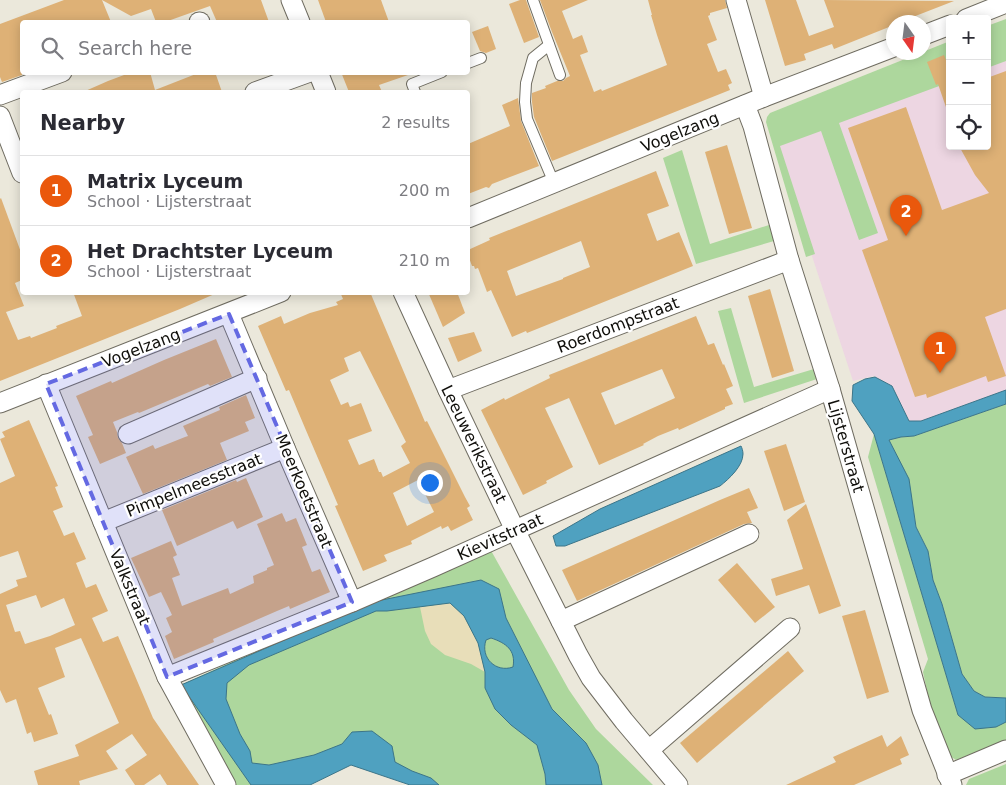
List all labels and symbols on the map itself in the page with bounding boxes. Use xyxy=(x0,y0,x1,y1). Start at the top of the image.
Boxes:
north arrow xyxy=(886,15,931,60)
street label: Vogelzang xyxy=(638,108,722,156)
pin: 2 xyxy=(890,195,922,236)
street label: Roerdompstraat xyxy=(554,293,682,357)
street label: Vogelzang xyxy=(99,324,183,372)
pin: 1 xyxy=(924,332,956,373)
street label: Leeuwerikstraat xyxy=(437,382,511,506)
street label: Lijsterstraat xyxy=(824,397,868,495)
street label: Meerkoetstraat xyxy=(271,431,337,551)
street label: Pimpelmeesstraat xyxy=(123,449,265,521)
your location xyxy=(417,470,443,496)
street label: Kievitstraat xyxy=(454,510,546,564)
street label: Valkstraat xyxy=(106,546,154,628)

